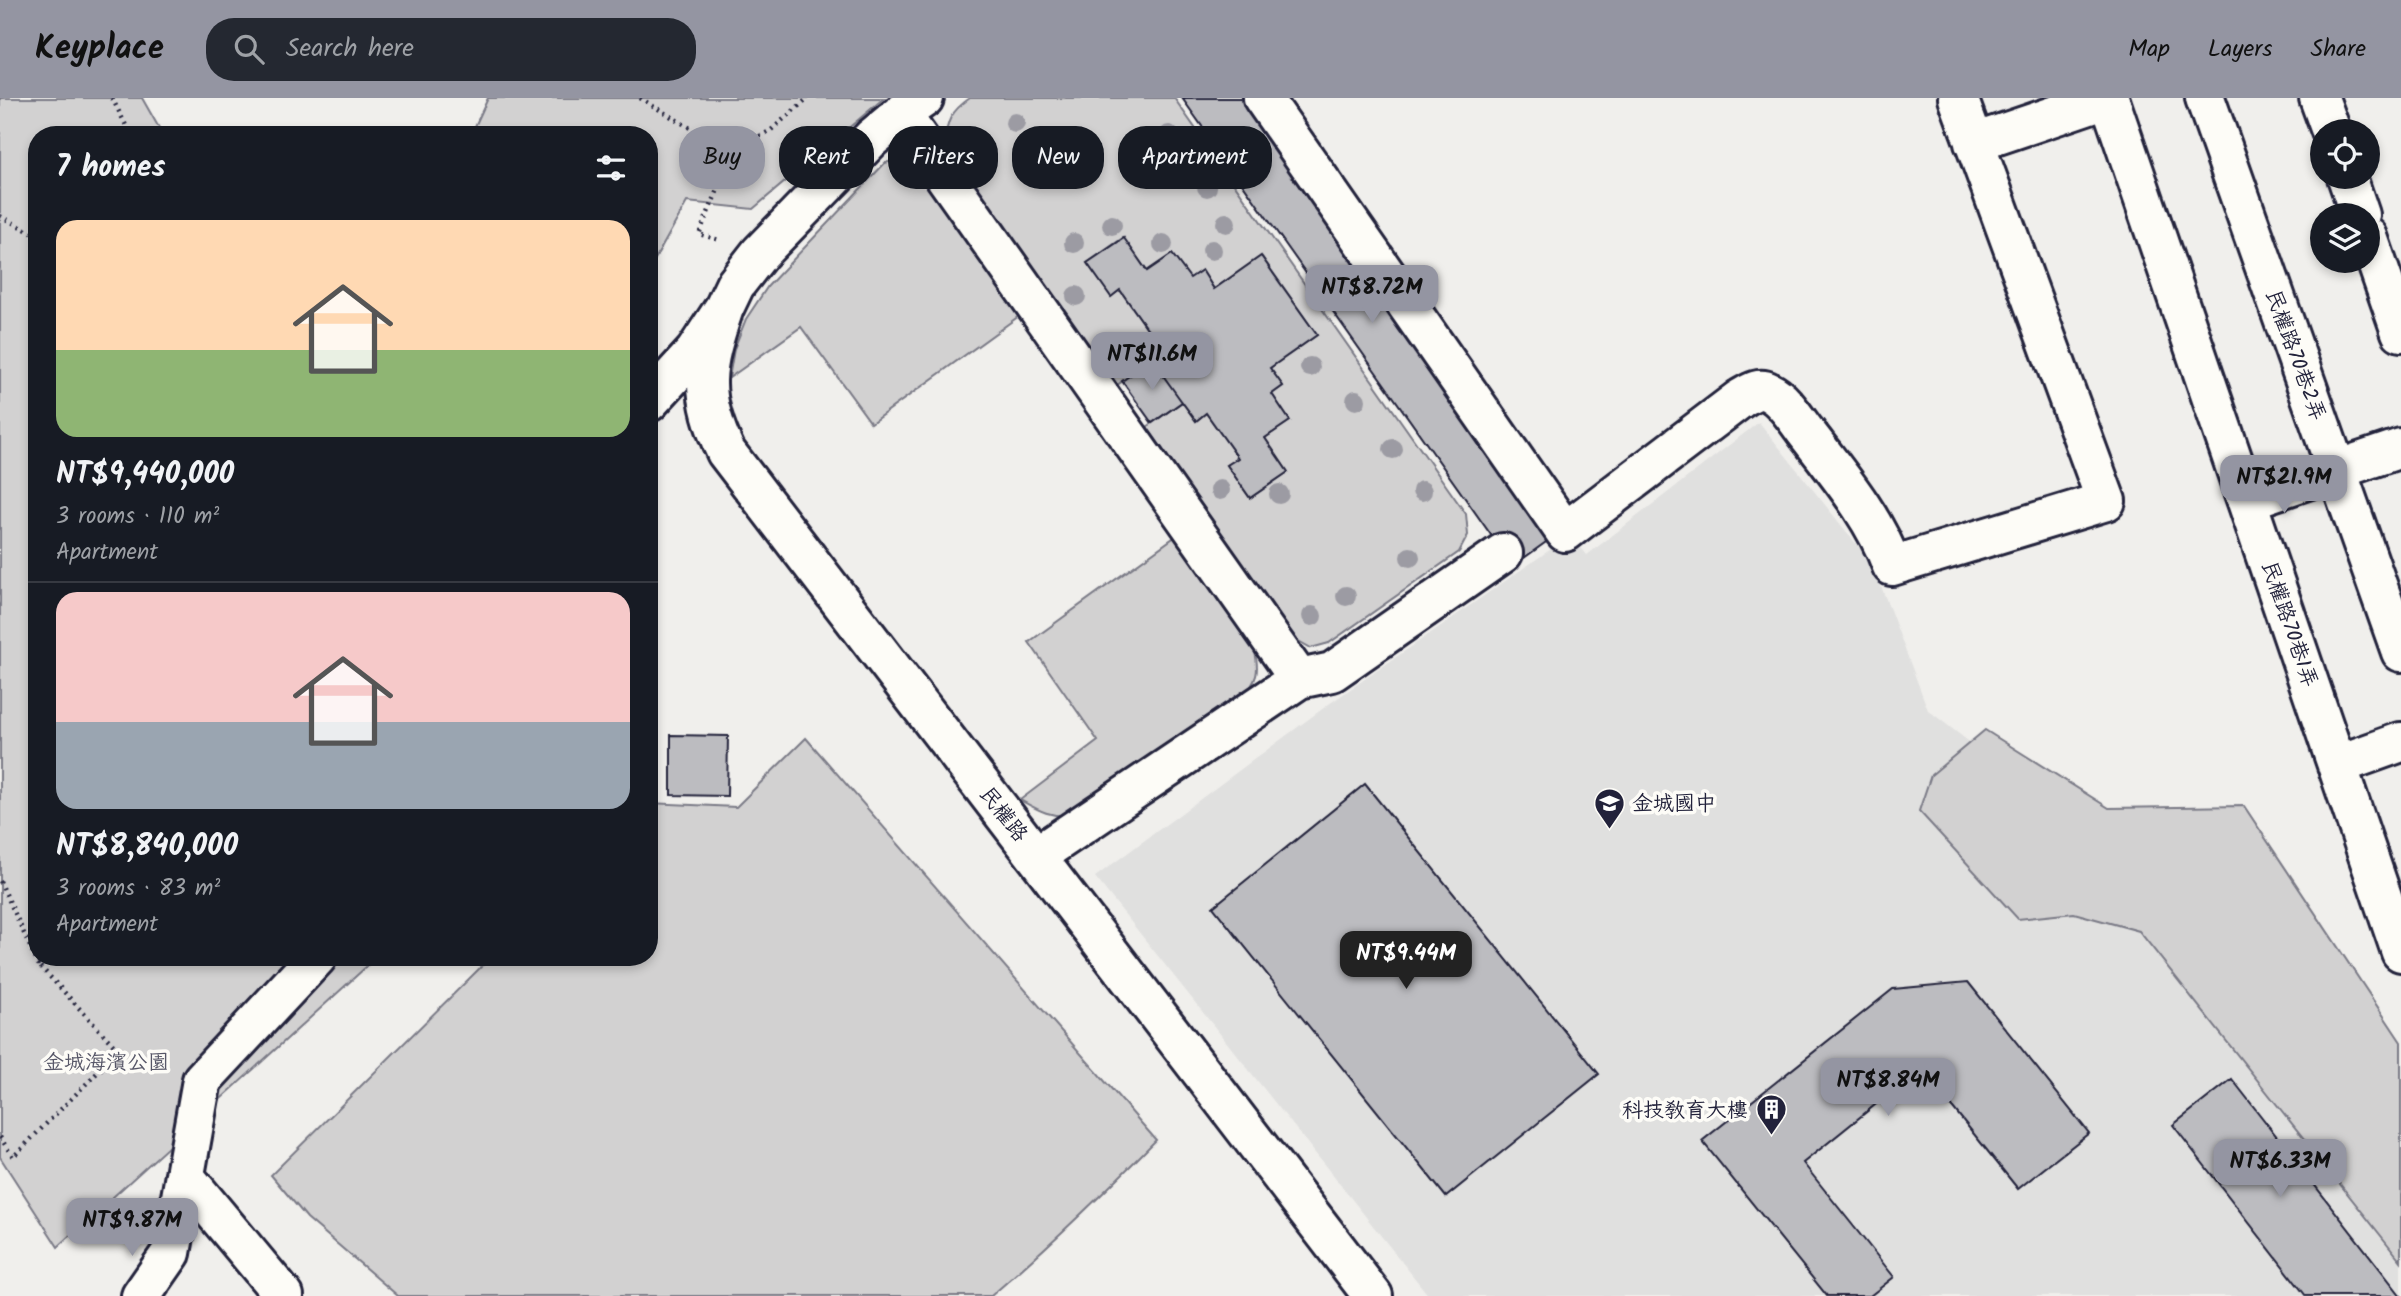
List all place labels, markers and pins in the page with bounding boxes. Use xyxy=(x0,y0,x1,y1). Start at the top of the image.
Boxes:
pin: NT$8.72M xyxy=(1300,266,1444,325)
pin: NT$11.6M xyxy=(1080,332,1224,392)
pin: NT$21.9M xyxy=(2212,456,2356,515)
school or university icon: 金城國中 xyxy=(1592,786,1626,830)
place label: 金城國中 xyxy=(1632,788,1716,821)
pin: NT$9.44M xyxy=(1334,932,1478,991)
pin: NT$8.84M xyxy=(1816,1058,1960,1118)
building icon: 科技教育大樓 xyxy=(1754,1093,1788,1137)
place label: 科技教育大樓 xyxy=(1622,1095,1748,1128)
pin: NT$6.33M xyxy=(2208,1140,2352,1199)
pin: NT$9.87M xyxy=(60,1198,204,1258)

